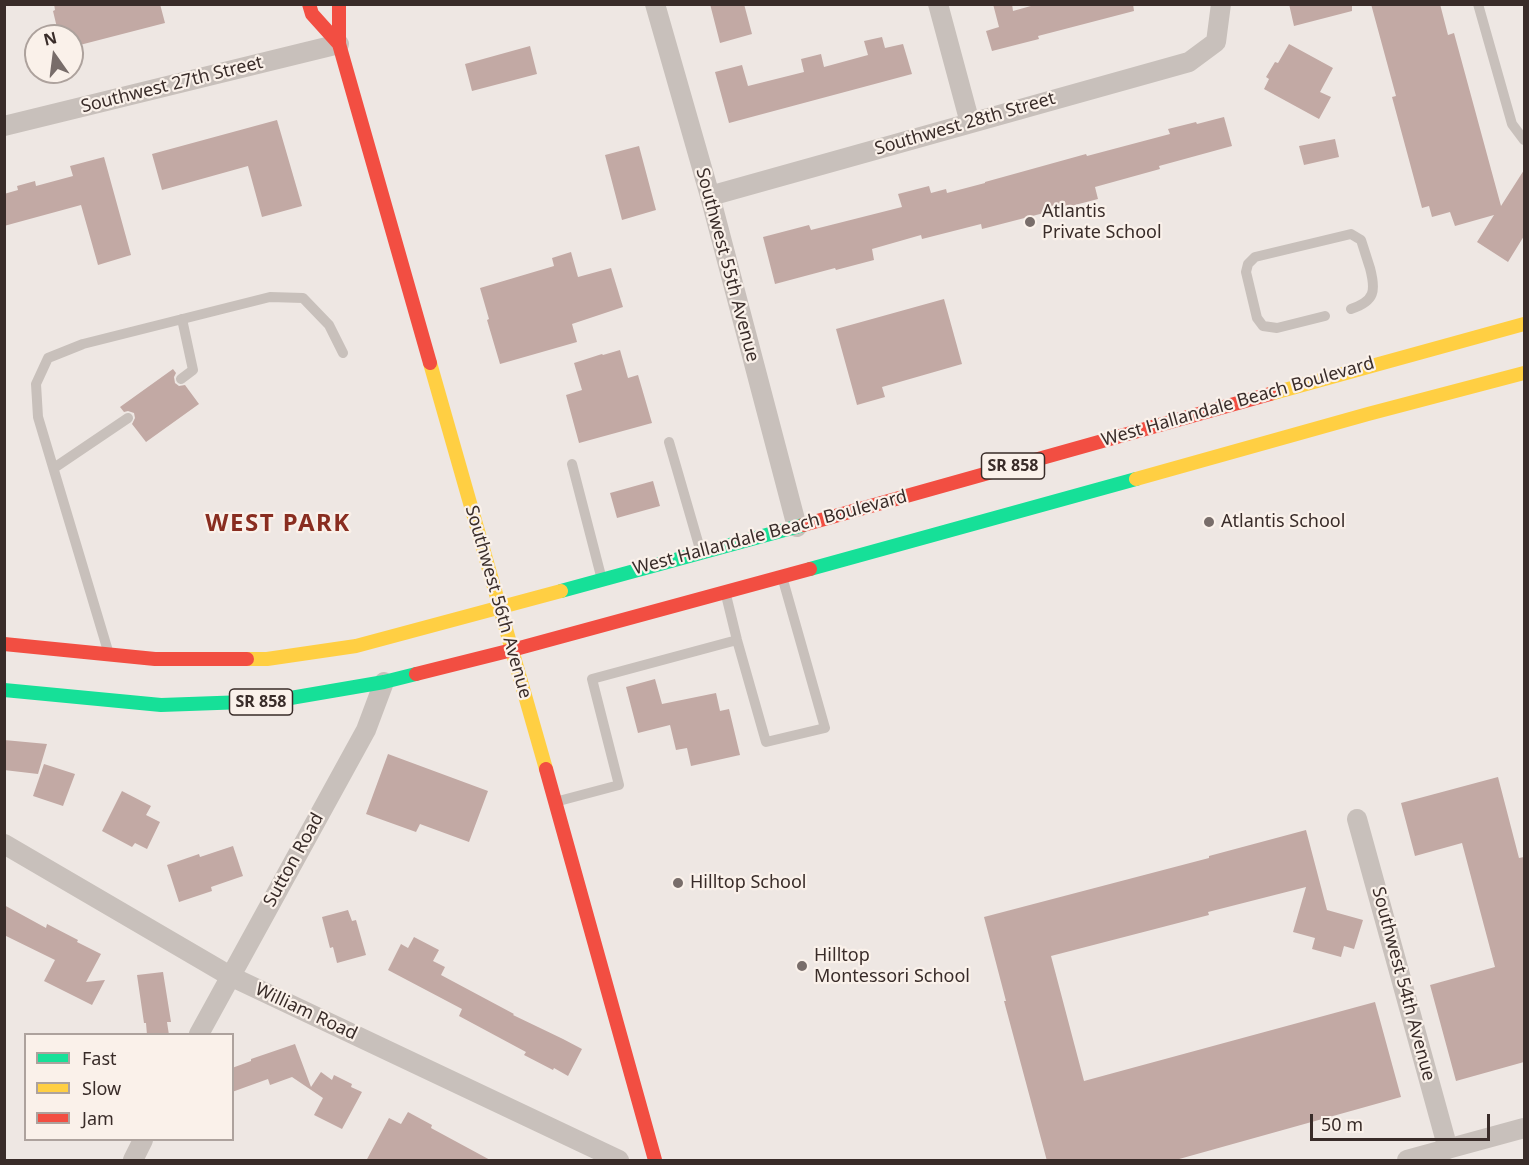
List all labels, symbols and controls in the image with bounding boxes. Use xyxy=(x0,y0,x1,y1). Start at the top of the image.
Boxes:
north arrow xyxy=(24,24,84,84)
text: N xyxy=(41,26,59,51)
street label: Southwest 27th Street xyxy=(79,52,265,118)
street label: Southwest 28th Street xyxy=(872,88,1058,160)
street label: Southwest 55th Avenue xyxy=(691,166,763,364)
place label: Atlantis Private School xyxy=(1042,201,1162,244)
marker: Atlantis Private School xyxy=(1023,215,1037,229)
street label: West Hallandale Beach Boulevard xyxy=(1099,353,1377,451)
road number: SR 858 xyxy=(982,453,1044,479)
street label: West Hallandale Beach Boulevard xyxy=(631,486,909,580)
street label: Southwest 56th Avenue xyxy=(460,503,536,701)
district label: WEST PARK xyxy=(205,510,351,538)
place label: Atlantis School xyxy=(1221,511,1345,533)
marker: Atlantis School xyxy=(1202,515,1216,529)
road number: SR 858 xyxy=(230,689,292,715)
street label: Sutton Road xyxy=(259,809,329,911)
place label: Hilltop School xyxy=(690,872,806,894)
marker: Hilltop School xyxy=(671,876,685,890)
street label: Southwest 54th Avenue xyxy=(1367,885,1439,1083)
place label: Hilltop Montessori School xyxy=(814,945,970,988)
marker: Hilltop Montessori School xyxy=(795,959,809,973)
street label: William Road xyxy=(252,979,360,1045)
legend xyxy=(24,1033,234,1141)
text: Fast xyxy=(82,1046,117,1070)
text: Slow xyxy=(82,1076,121,1100)
scale bar xyxy=(1313,1102,1493,1140)
text: Jam xyxy=(82,1106,114,1130)
text: 50 m xyxy=(1321,1112,1363,1136)

